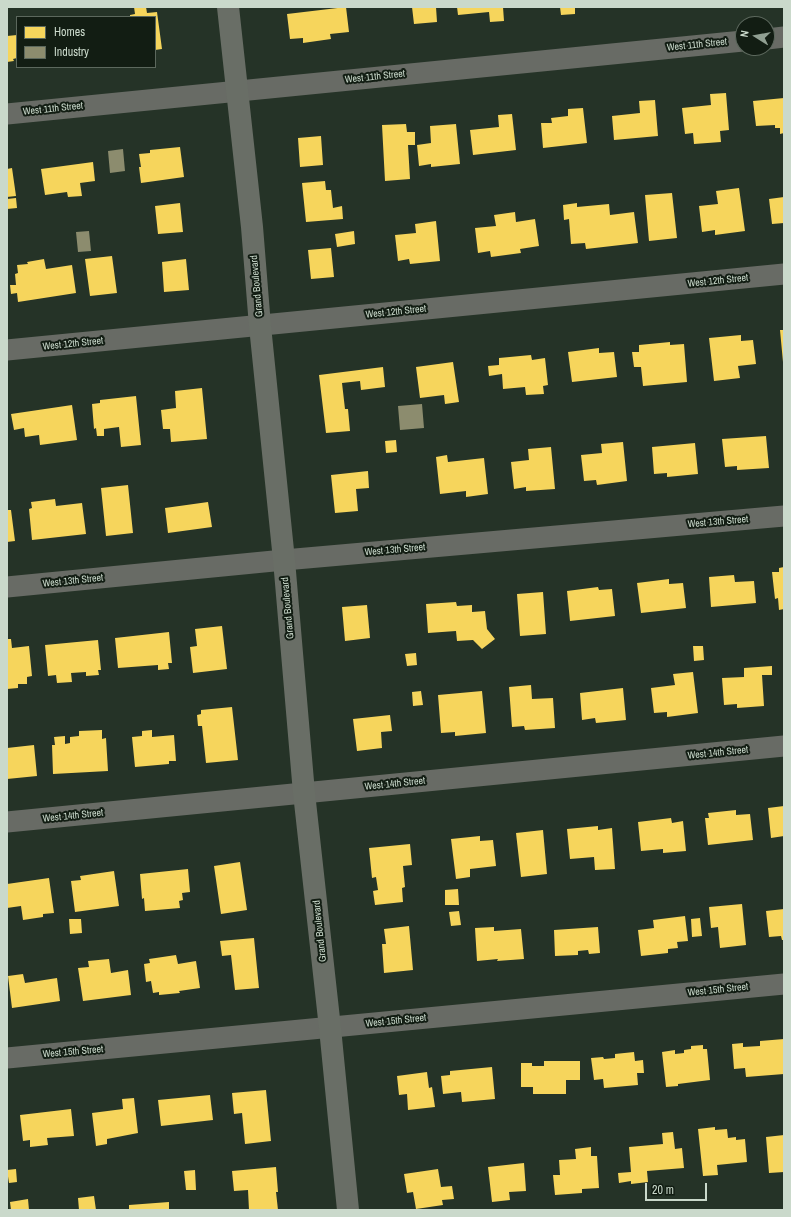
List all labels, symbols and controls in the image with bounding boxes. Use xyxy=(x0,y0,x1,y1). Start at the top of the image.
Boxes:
legend xyxy=(16,16,156,68)
north arrow xyxy=(735,16,775,56)
text: Homes xyxy=(54,24,85,40)
text: N xyxy=(737,29,752,38)
street label: West 11th Street xyxy=(666,36,728,54)
text: Industry xyxy=(54,44,89,60)
street label: West 11th Street xyxy=(344,68,406,86)
street label: West 11th Street xyxy=(22,100,84,118)
street label: Grand Boulevard xyxy=(248,255,266,317)
street label: West 12th Street xyxy=(687,272,749,290)
street label: West 12th Street xyxy=(365,303,427,321)
street label: West 12th Street xyxy=(42,335,104,353)
street label: West 13th Street xyxy=(687,513,749,531)
street label: West 13th Street xyxy=(364,541,426,559)
street label: West 13th Street xyxy=(42,572,104,590)
street label: Grand Boulevard xyxy=(279,577,297,639)
street label: West 14th Street xyxy=(687,744,749,762)
street label: West 14th Street xyxy=(364,775,426,793)
street label: West 14th Street xyxy=(42,807,104,825)
street label: Grand Boulevard xyxy=(311,900,329,962)
street label: West 15th Street xyxy=(687,981,749,999)
street label: West 15th Street xyxy=(365,1012,427,1030)
street label: West 15th Street xyxy=(42,1043,104,1061)
scale bar xyxy=(647,1175,709,1201)
text: 20 m xyxy=(652,1182,674,1198)

